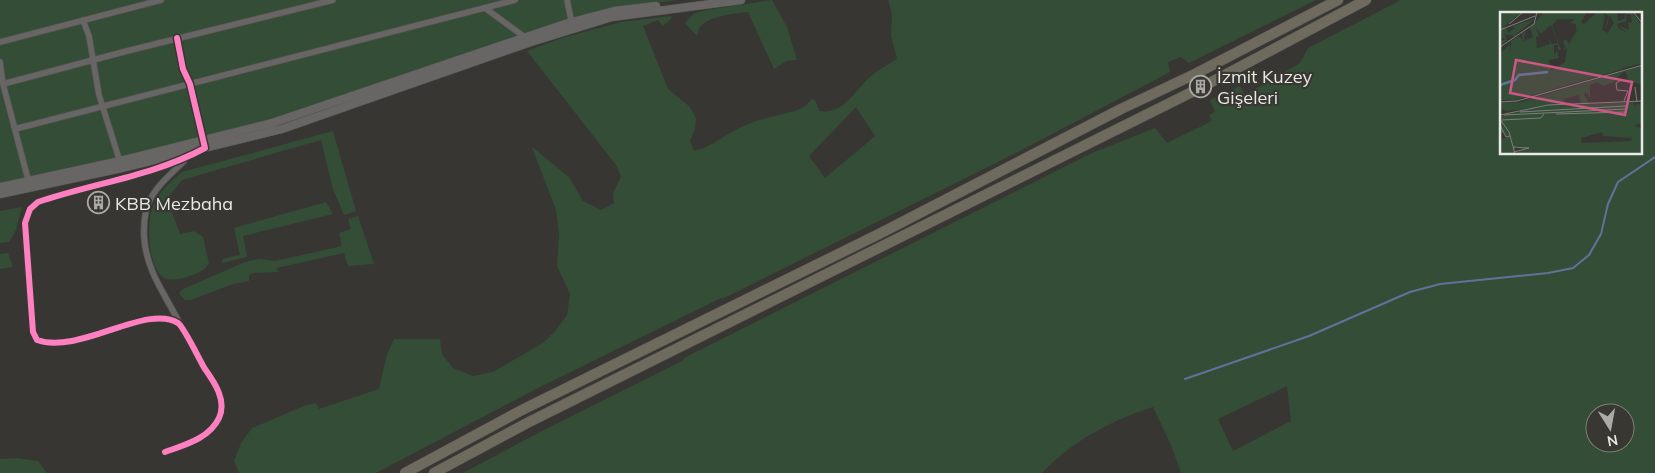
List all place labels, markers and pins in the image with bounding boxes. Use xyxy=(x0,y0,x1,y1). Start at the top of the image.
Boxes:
place label: İzmit Kuzey Gişeleri xyxy=(1217,65,1313,109)
building icon: İzmit Kuzey Gişeleri xyxy=(1189,74,1213,98)
building icon: KBB Mezbaha xyxy=(87,191,111,215)
place label: KBB Mezbaha xyxy=(115,192,233,215)

